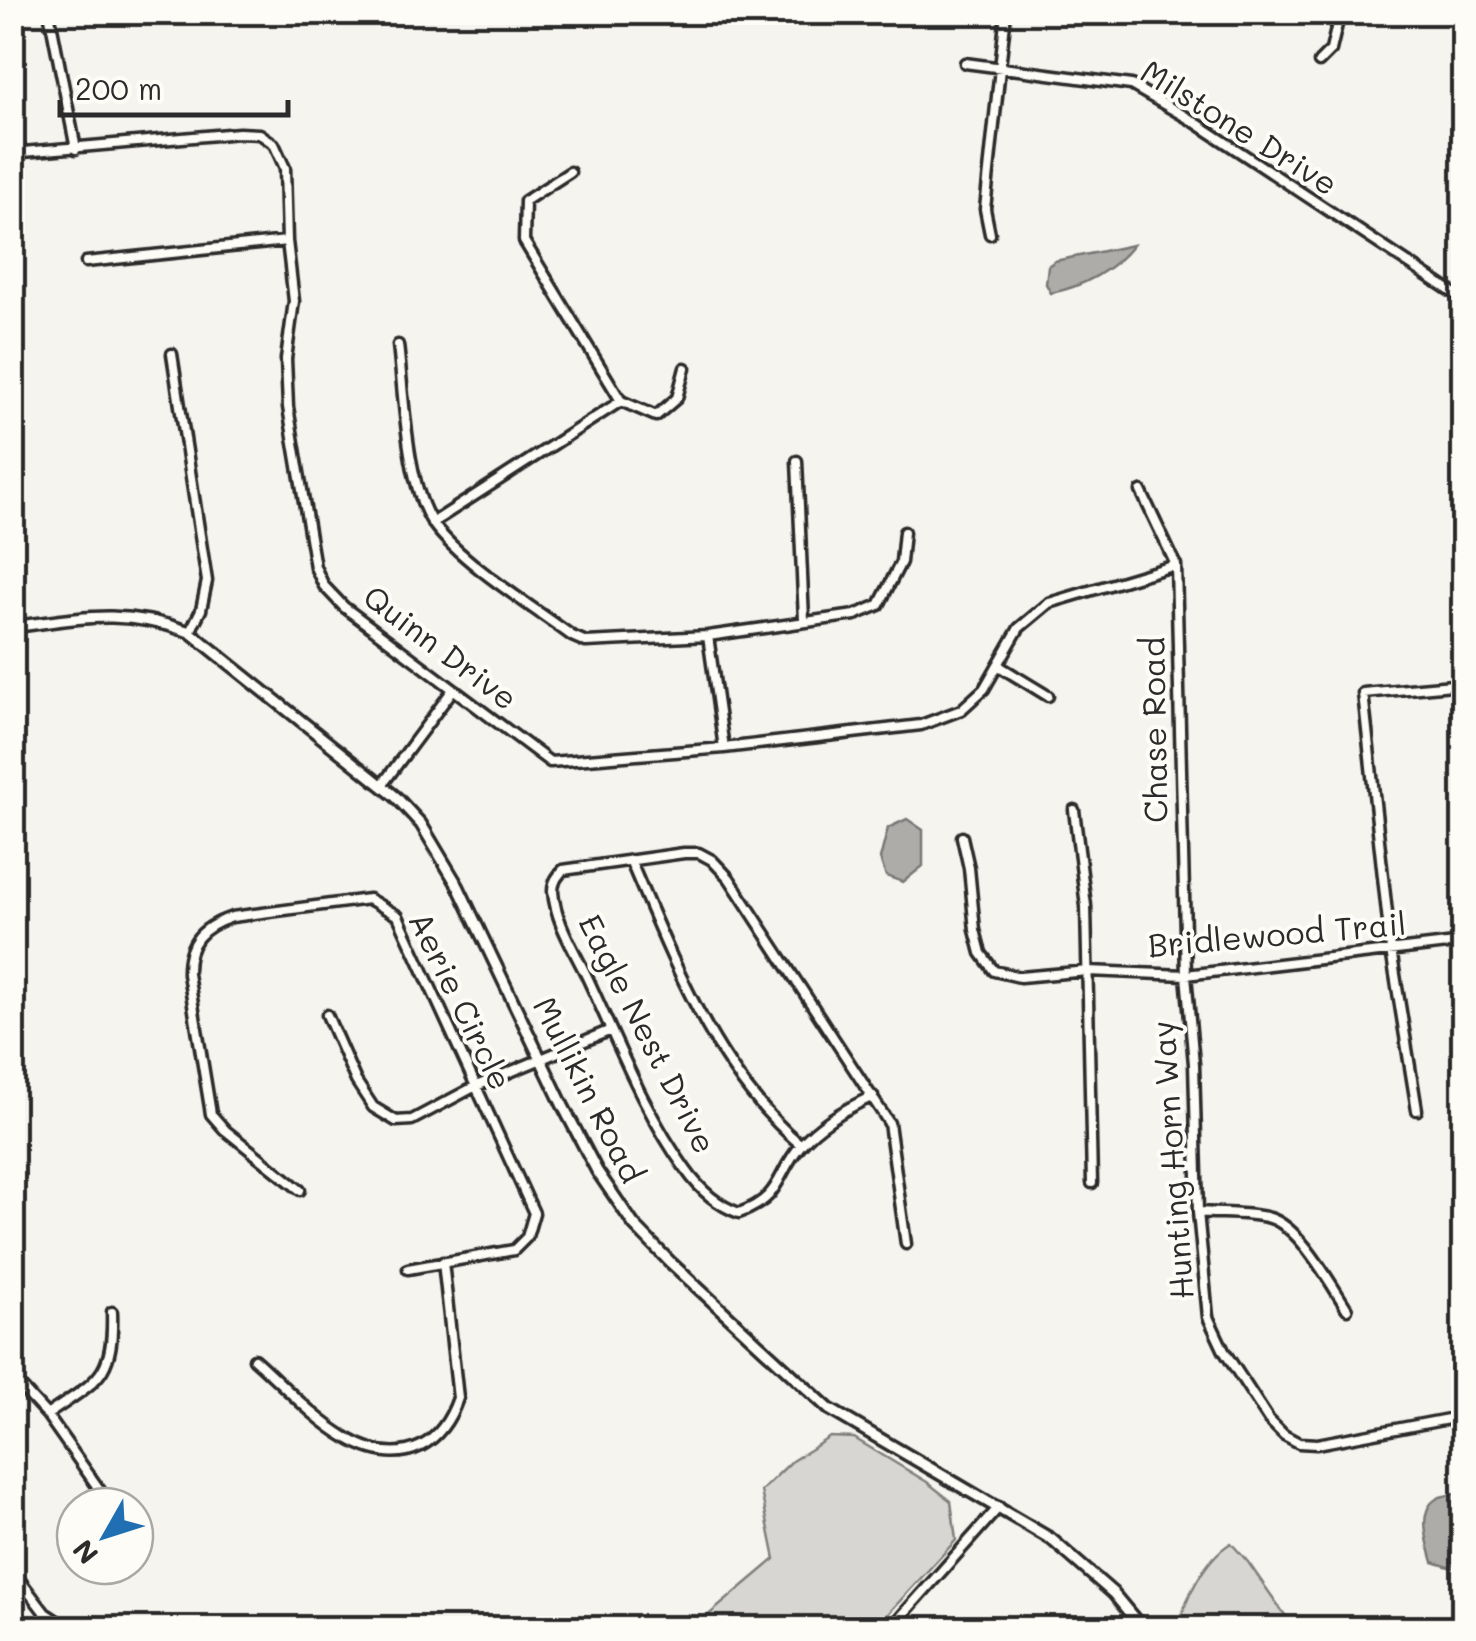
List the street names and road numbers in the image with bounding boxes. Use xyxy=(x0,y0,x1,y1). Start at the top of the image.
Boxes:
street label: Milstone Drive xyxy=(1134,49,1346,204)
street label: Quinn Drive xyxy=(356,575,527,718)
street label: Chase Road xyxy=(1130,637,1176,823)
street label: Bridlewood Trail xyxy=(1146,901,1408,965)
street label: Aerie Circle xyxy=(401,904,523,1096)
street label: Eagle Nest Drive xyxy=(570,906,727,1160)
street label: Mullikin Road xyxy=(525,989,655,1189)
street label: Hunting Horn Way xyxy=(1140,1019,1203,1301)

